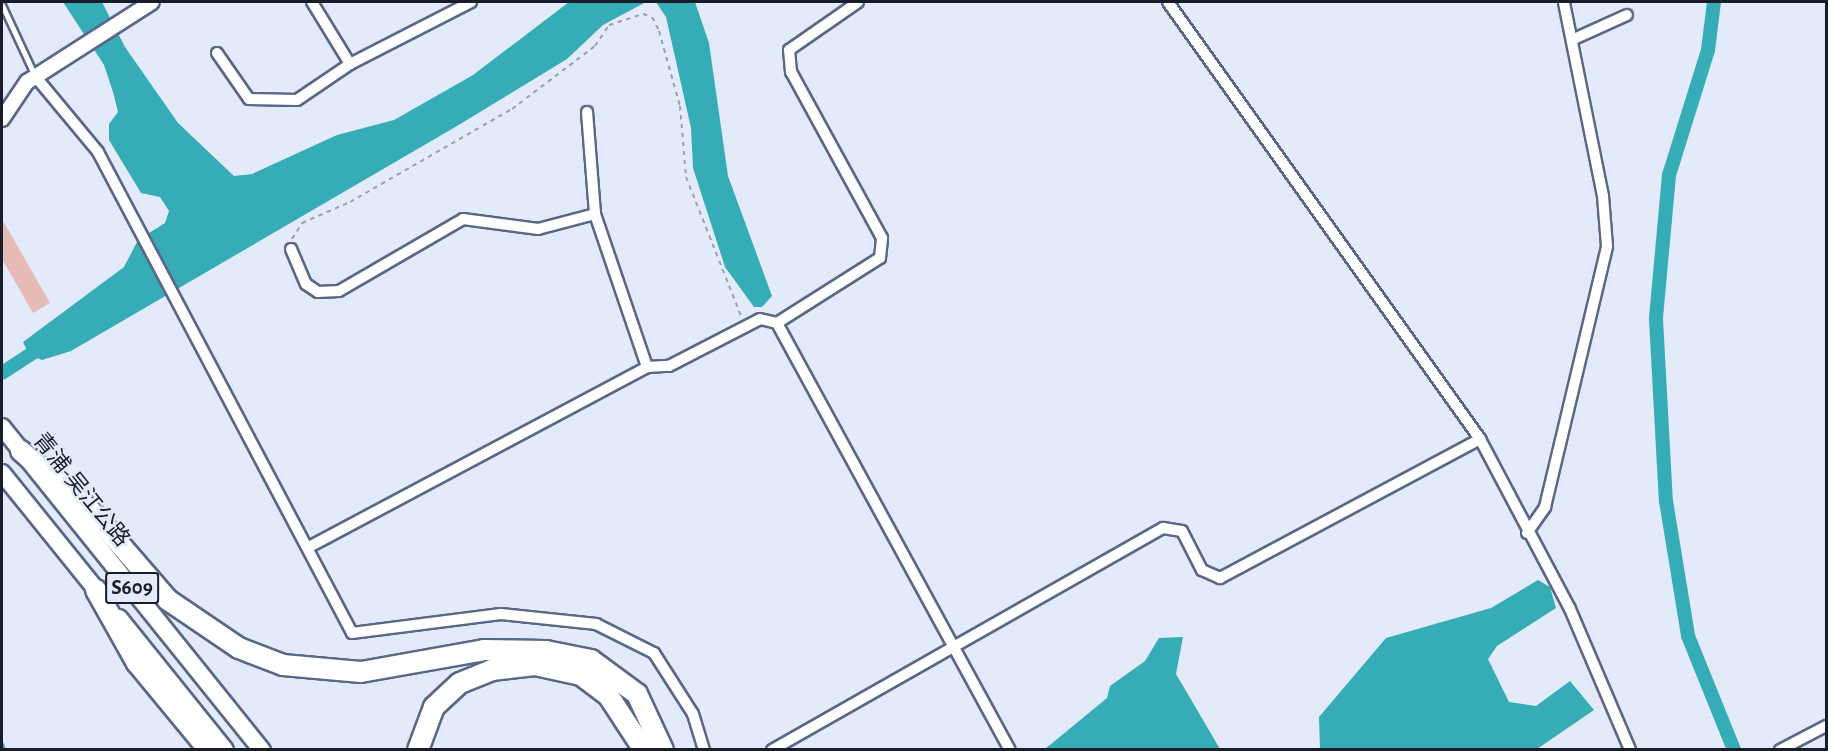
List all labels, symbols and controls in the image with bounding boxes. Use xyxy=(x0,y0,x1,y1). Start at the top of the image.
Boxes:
street label: 青浦-吴江公路 xyxy=(27,428,135,552)
road number: S609 xyxy=(105,570,159,606)

